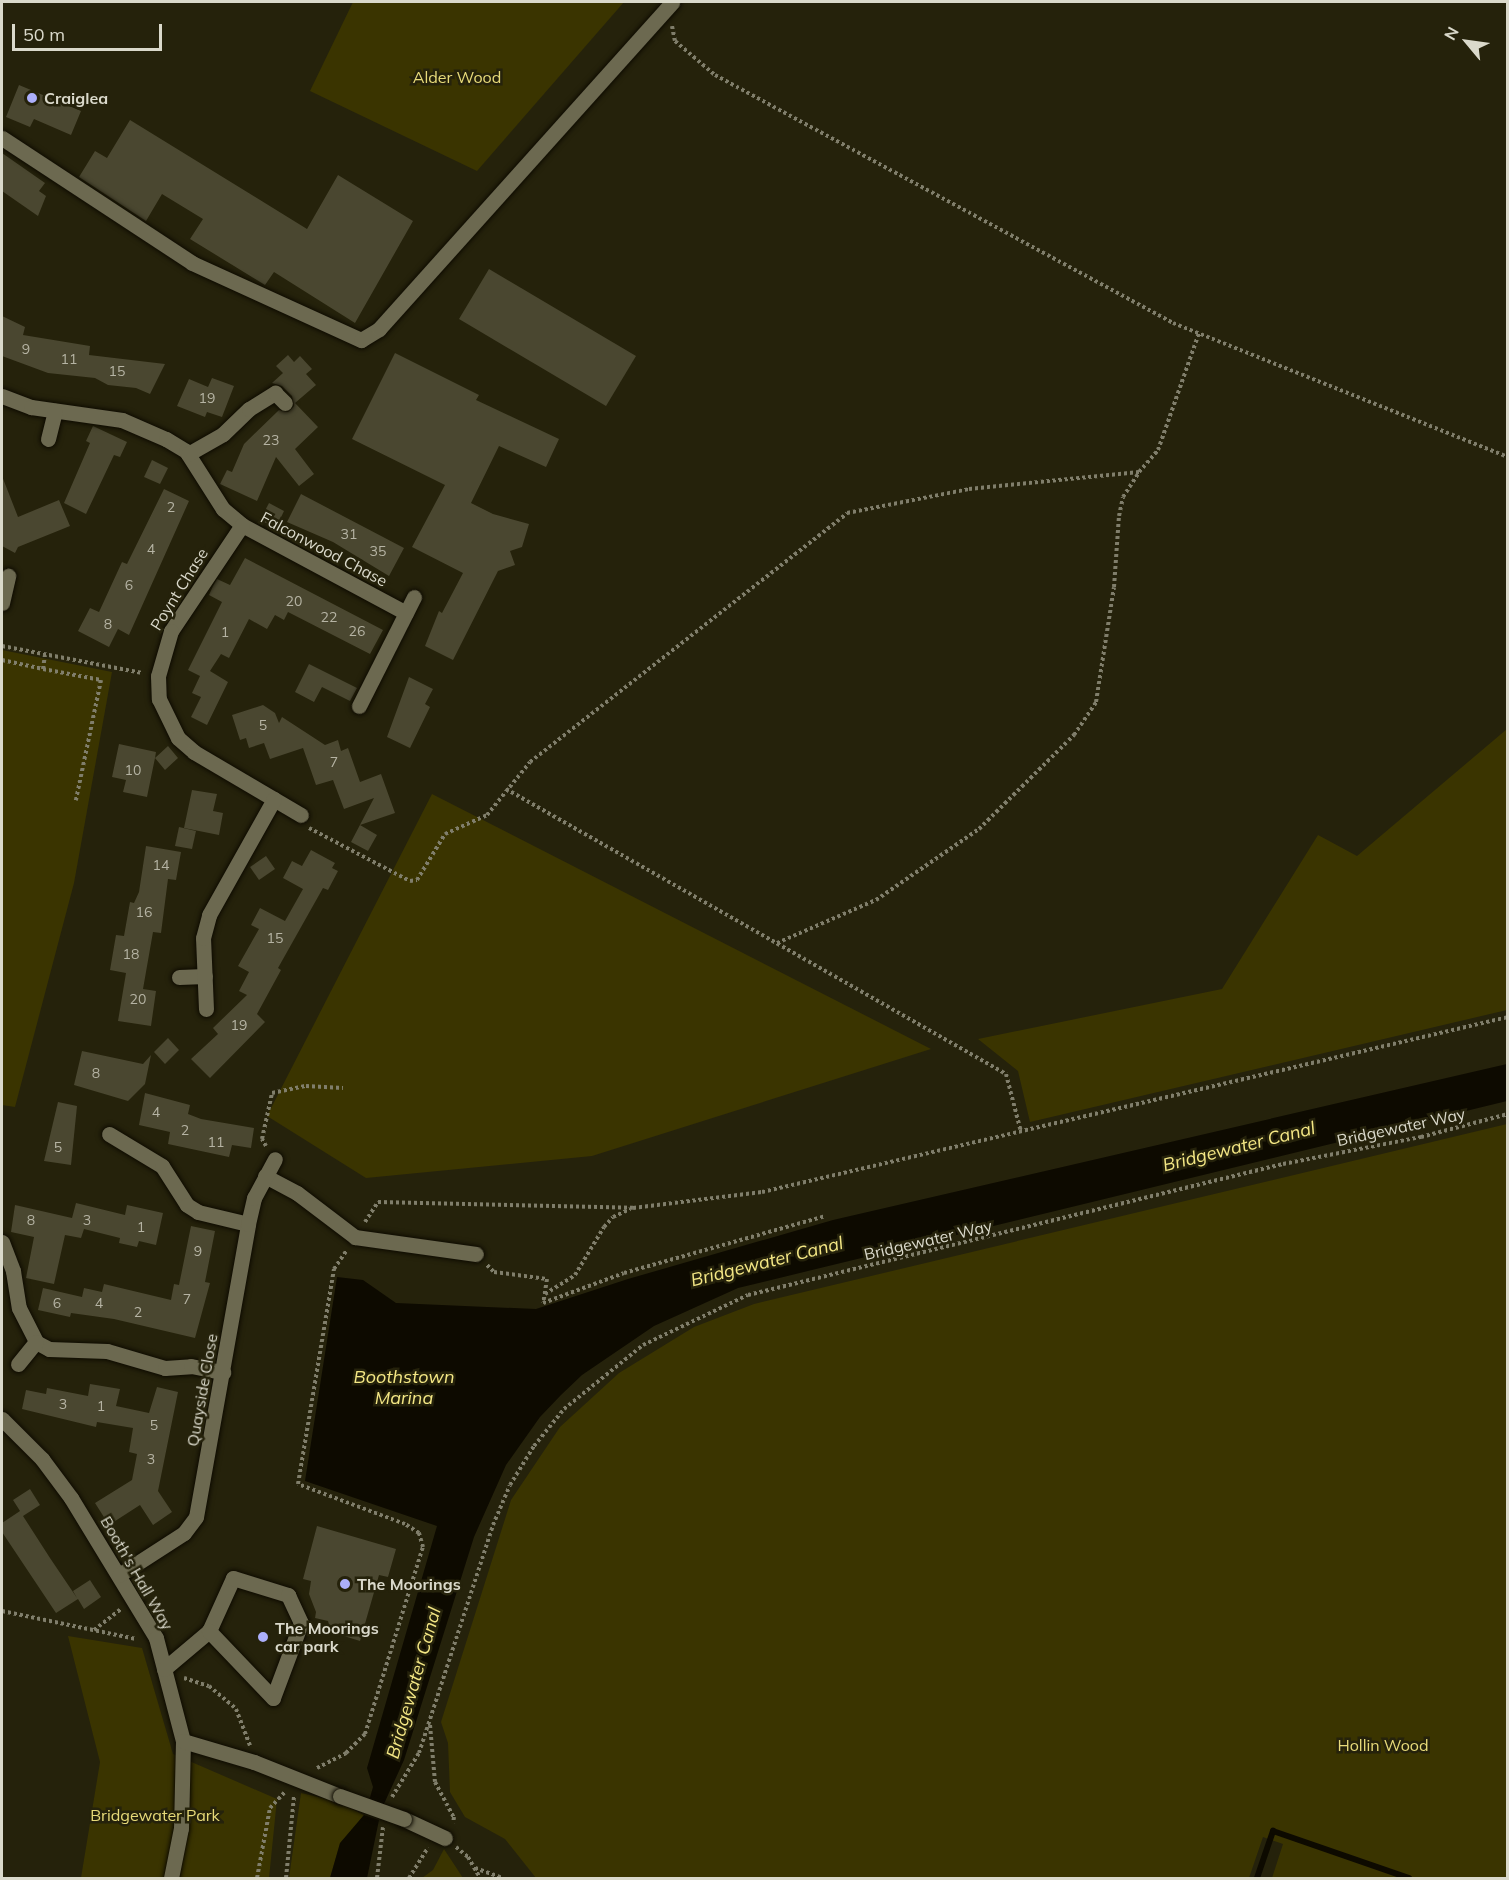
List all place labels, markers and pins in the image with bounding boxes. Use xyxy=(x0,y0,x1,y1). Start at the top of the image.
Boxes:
place label: Craiglea xyxy=(44,88,108,108)
marker: Craiglea xyxy=(25,91,39,105)
place label: The Moorings xyxy=(357,1574,461,1594)
marker: The Moorings xyxy=(338,1577,352,1591)
place label: The Moorings car park xyxy=(275,1618,379,1656)
marker: The Moorings car park xyxy=(256,1630,270,1644)

